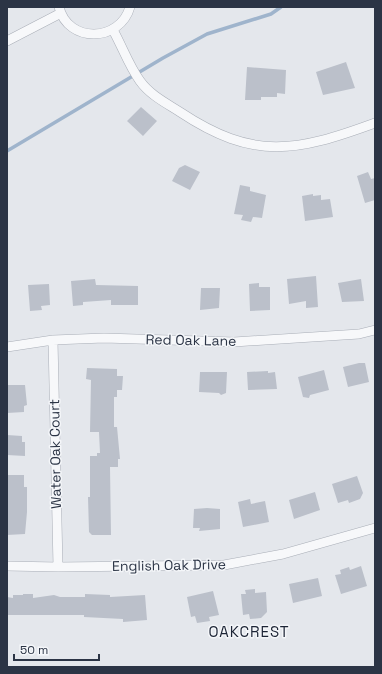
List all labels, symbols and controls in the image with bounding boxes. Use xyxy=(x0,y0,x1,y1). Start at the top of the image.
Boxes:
street label: Red Oak Lane xyxy=(145,330,237,350)
street label: Water Oak Court xyxy=(45,399,65,509)
street label: English Oak Drive xyxy=(112,555,226,575)
district label: OAKCREST xyxy=(208,622,290,641)
scale bar xyxy=(14,636,99,662)
text: 50 m xyxy=(20,642,48,658)

